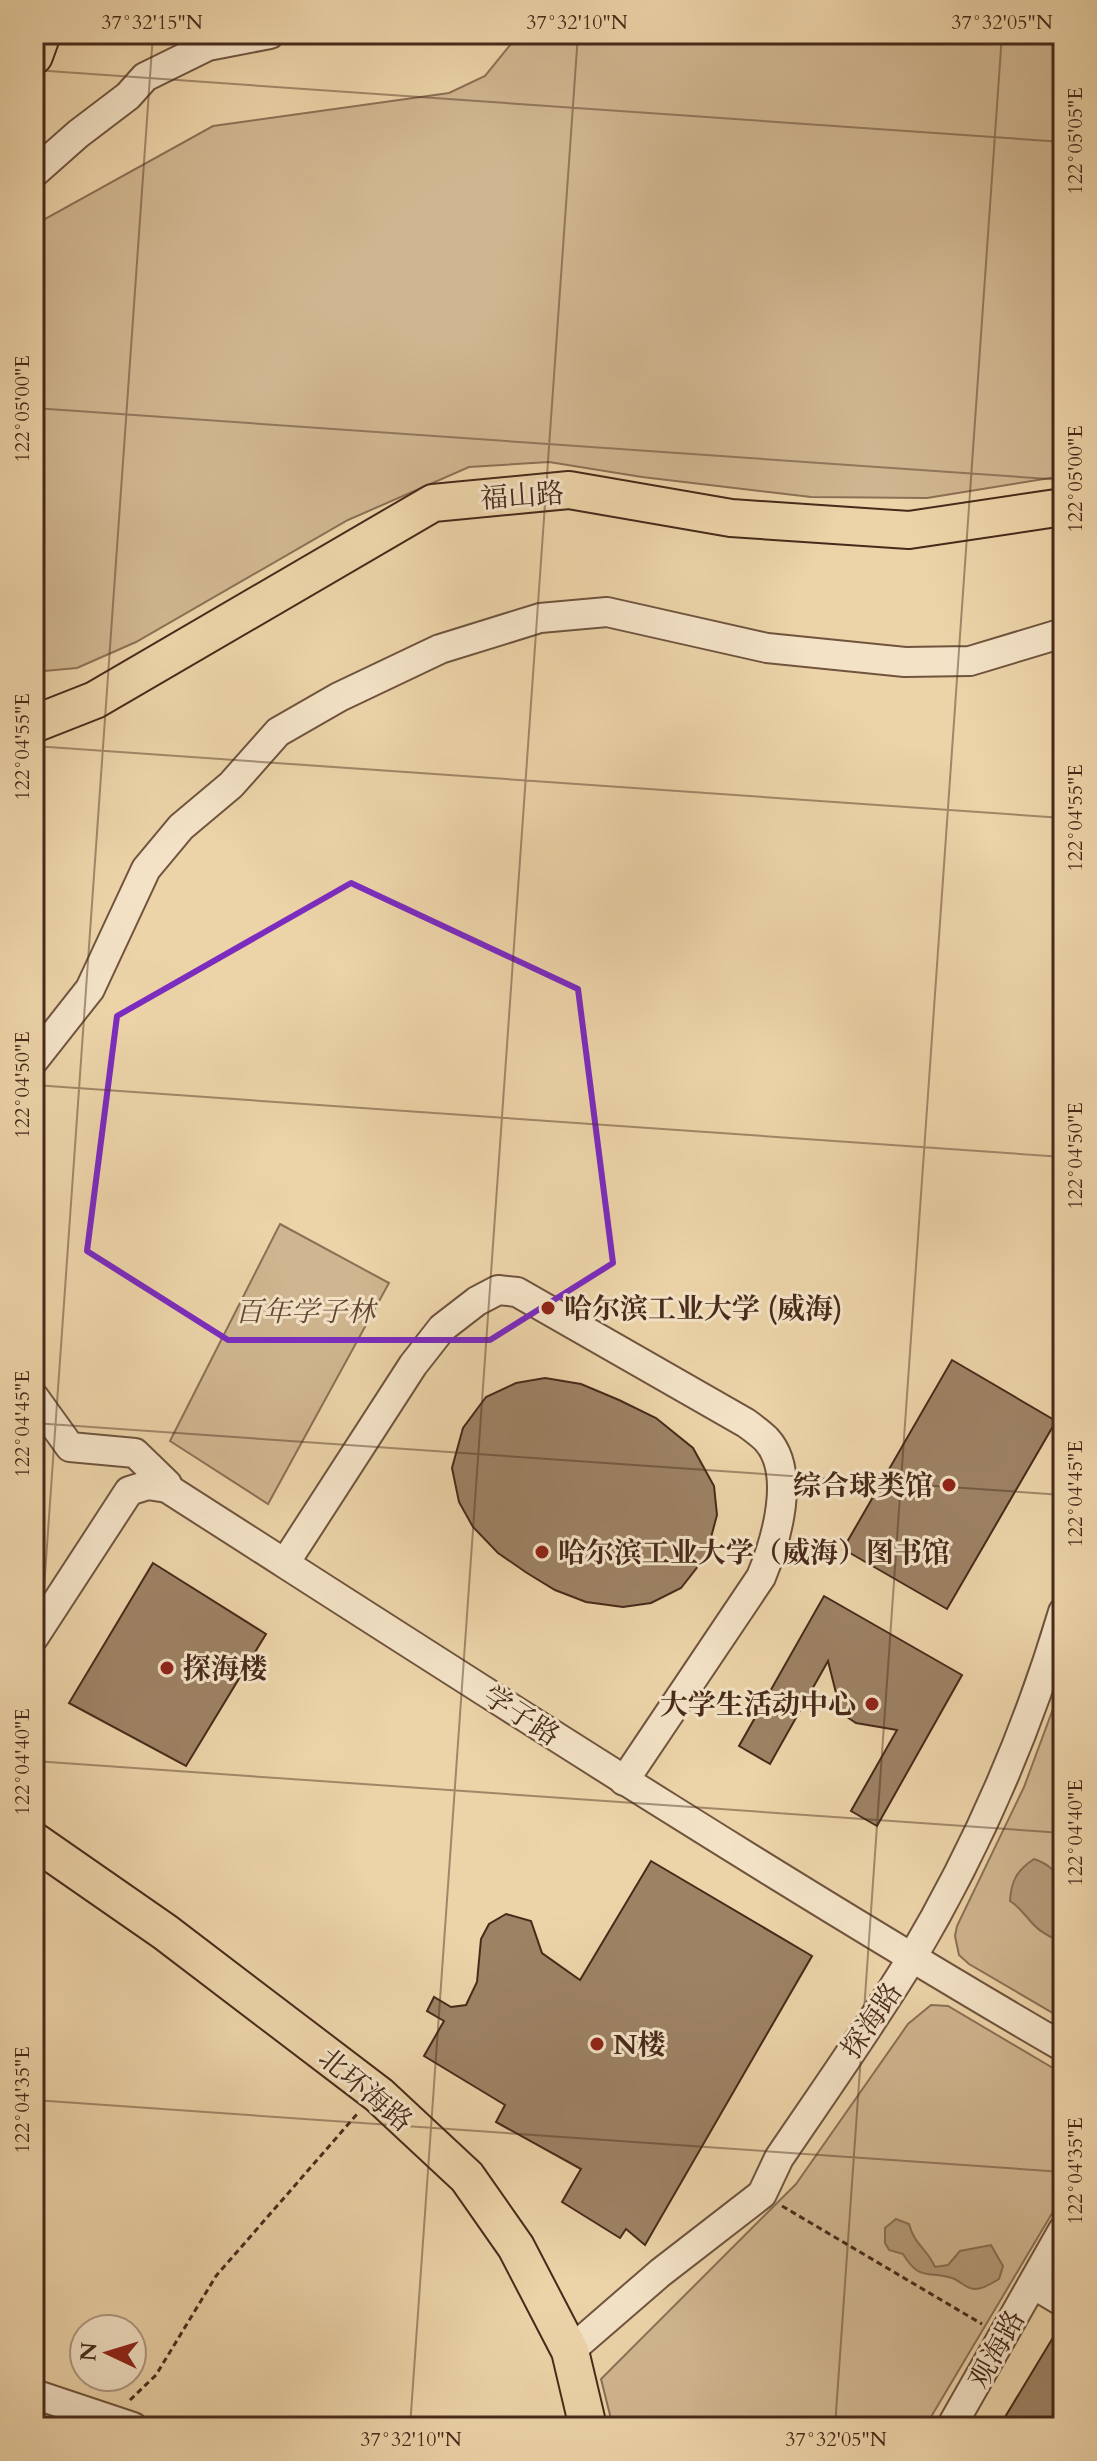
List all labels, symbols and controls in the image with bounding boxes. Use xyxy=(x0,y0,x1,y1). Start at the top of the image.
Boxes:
text: 37°32'15"N xyxy=(101,9,203,36)
text: 37°32'10"N xyxy=(526,9,628,36)
text: 37°32'05"N xyxy=(951,9,1053,36)
text: 122°05'05"E xyxy=(1062,88,1089,194)
text: 122°05'00"E xyxy=(9,356,36,462)
text: 122°05'00"E xyxy=(1062,426,1089,532)
street label: 福山路 xyxy=(479,474,565,518)
text: 122°04'55"E xyxy=(9,694,36,800)
text: 122°04'55"E xyxy=(1062,765,1089,871)
text: 122°04'50"E xyxy=(9,1032,36,1138)
text: 122°04'50"E xyxy=(1062,1103,1089,1209)
place label: 哈尔滨工业大学 (威海) xyxy=(564,1290,843,1328)
park label: 百年学子林 xyxy=(235,1293,379,1331)
marker: 哈尔滨工业大学 (威海) xyxy=(539,1299,557,1317)
text: 122°04'45"E xyxy=(9,1371,36,1477)
text: 122°04'45"E xyxy=(1062,1441,1089,1547)
place label: 综合球类馆 xyxy=(793,1467,933,1505)
marker: 综合球类馆 xyxy=(940,1476,958,1494)
place label: 哈尔滨工业大学（威海）图书馆 xyxy=(558,1534,950,1572)
marker: 哈尔滨工业大学（威海）图书馆 xyxy=(533,1543,551,1561)
place label: 探海楼 xyxy=(183,1650,267,1688)
marker: 探海楼 xyxy=(158,1659,176,1677)
street label: 学子路 xyxy=(476,1677,567,1755)
place label: 大学生活动中心 xyxy=(660,1686,856,1724)
marker: 大学生活动中心 xyxy=(863,1695,881,1713)
text: 122°04'40"E xyxy=(9,1709,36,1815)
text: 122°04'40"E xyxy=(1062,1780,1089,1886)
street label: 探海路 xyxy=(833,1975,911,2066)
place label: N楼 xyxy=(613,2026,665,2064)
marker: N楼 xyxy=(588,2035,606,2053)
street label: 北环海路 xyxy=(310,2039,420,2140)
text: 122°04'35"E xyxy=(9,2047,36,2153)
text: 122°04'35"E xyxy=(1062,2118,1089,2224)
street label: 观海路 xyxy=(960,2304,1034,2395)
north arrow xyxy=(68,2313,148,2393)
text: N xyxy=(73,2341,105,2362)
text: 37°32'10"N xyxy=(360,2426,462,2453)
text: 37°32'05"N xyxy=(785,2426,887,2453)

